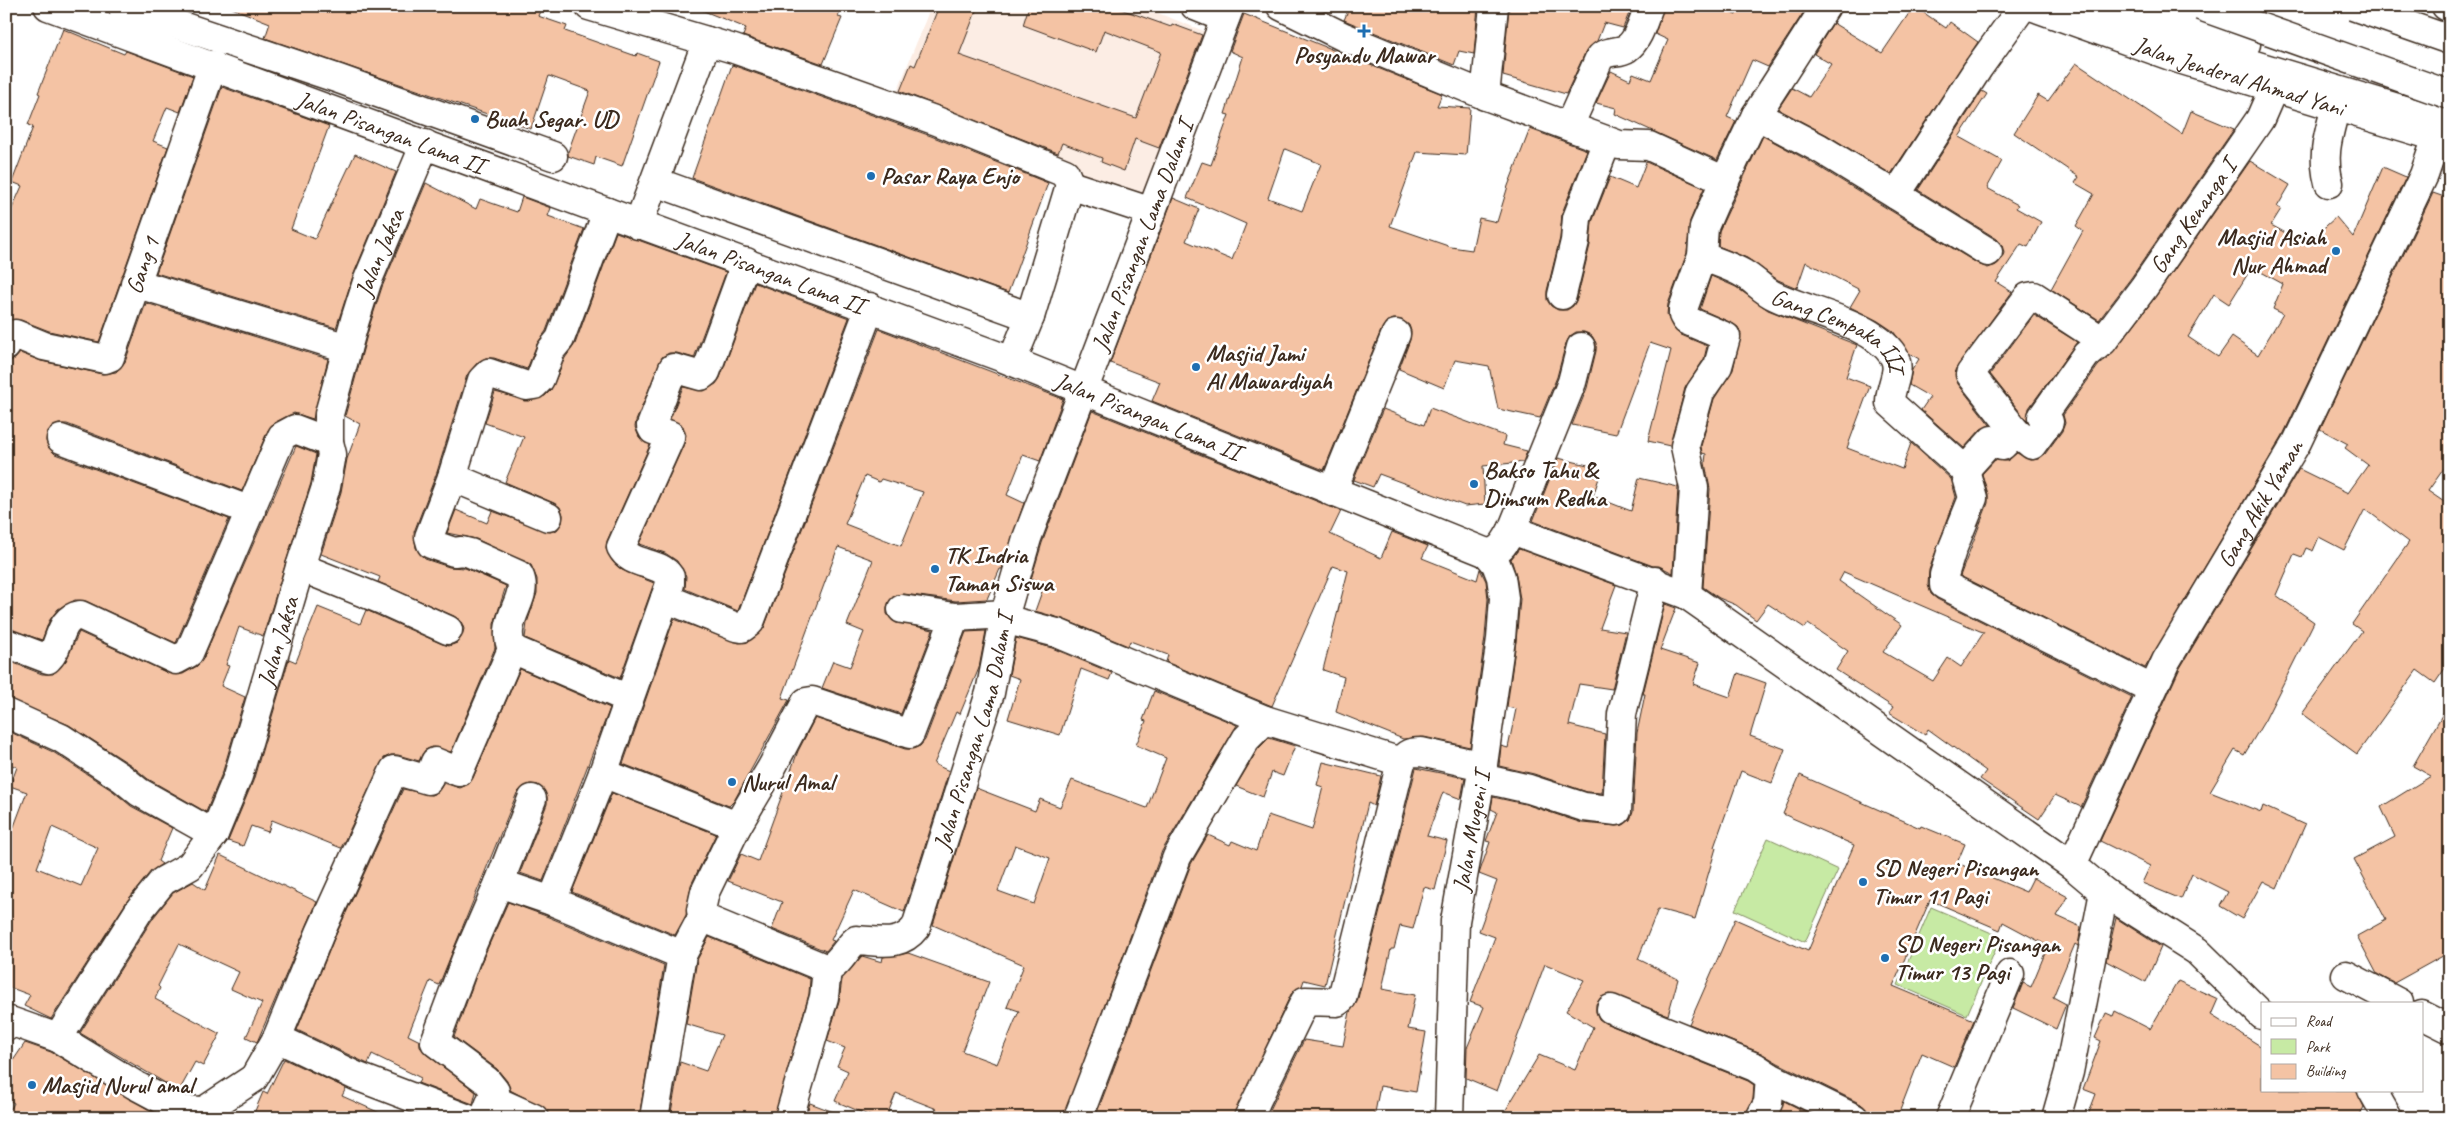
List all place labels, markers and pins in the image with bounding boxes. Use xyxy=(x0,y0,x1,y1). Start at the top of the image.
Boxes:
marker: Posyandu Mawar xyxy=(1357,24,1371,38)
place label: Posyandu Mawar xyxy=(1294,40,1436,70)
place label: Buah Segar. UD xyxy=(485,104,621,134)
marker: Buah Segar. UD xyxy=(469,113,481,125)
place label: Pasar Raya Enjo xyxy=(881,161,1021,191)
marker: Pasar Raya Enjo xyxy=(865,170,877,182)
place label: Masjid Asiah Nur Ahmad xyxy=(2217,222,2330,280)
marker: Masjid Asiah Nur Ahmad xyxy=(2330,245,2342,257)
place label: Masjid Jami Al Mawardiyah xyxy=(1206,338,1333,396)
marker: Masjid Jami Al Mawardiyah xyxy=(1190,361,1202,373)
place label: Bakso Tahu & Dimsum Redha xyxy=(1484,455,1608,513)
marker: Bakso Tahu & Dimsum Redha xyxy=(1468,478,1480,490)
place label: TK Indria Taman Siswa xyxy=(945,540,1055,598)
marker: TK Indria Taman Siswa xyxy=(929,563,941,575)
place label: Nurul Amal xyxy=(742,767,838,797)
marker: Nurul Amal xyxy=(726,776,738,788)
place label: SD Negeri Pisangan Timur 11 Pagi xyxy=(1873,853,2040,911)
marker: SD Negeri Pisangan Timur 11 Pagi xyxy=(1857,876,1869,888)
place label: SD Negeri Pisangan Timur 13 Pagi xyxy=(1895,929,2062,987)
marker: SD Negeri Pisangan Timur 13 Pagi xyxy=(1879,952,1891,964)
place label: Masjid Nurul amal xyxy=(42,1070,198,1100)
marker: Masjid Nurul amal xyxy=(26,1079,38,1091)

